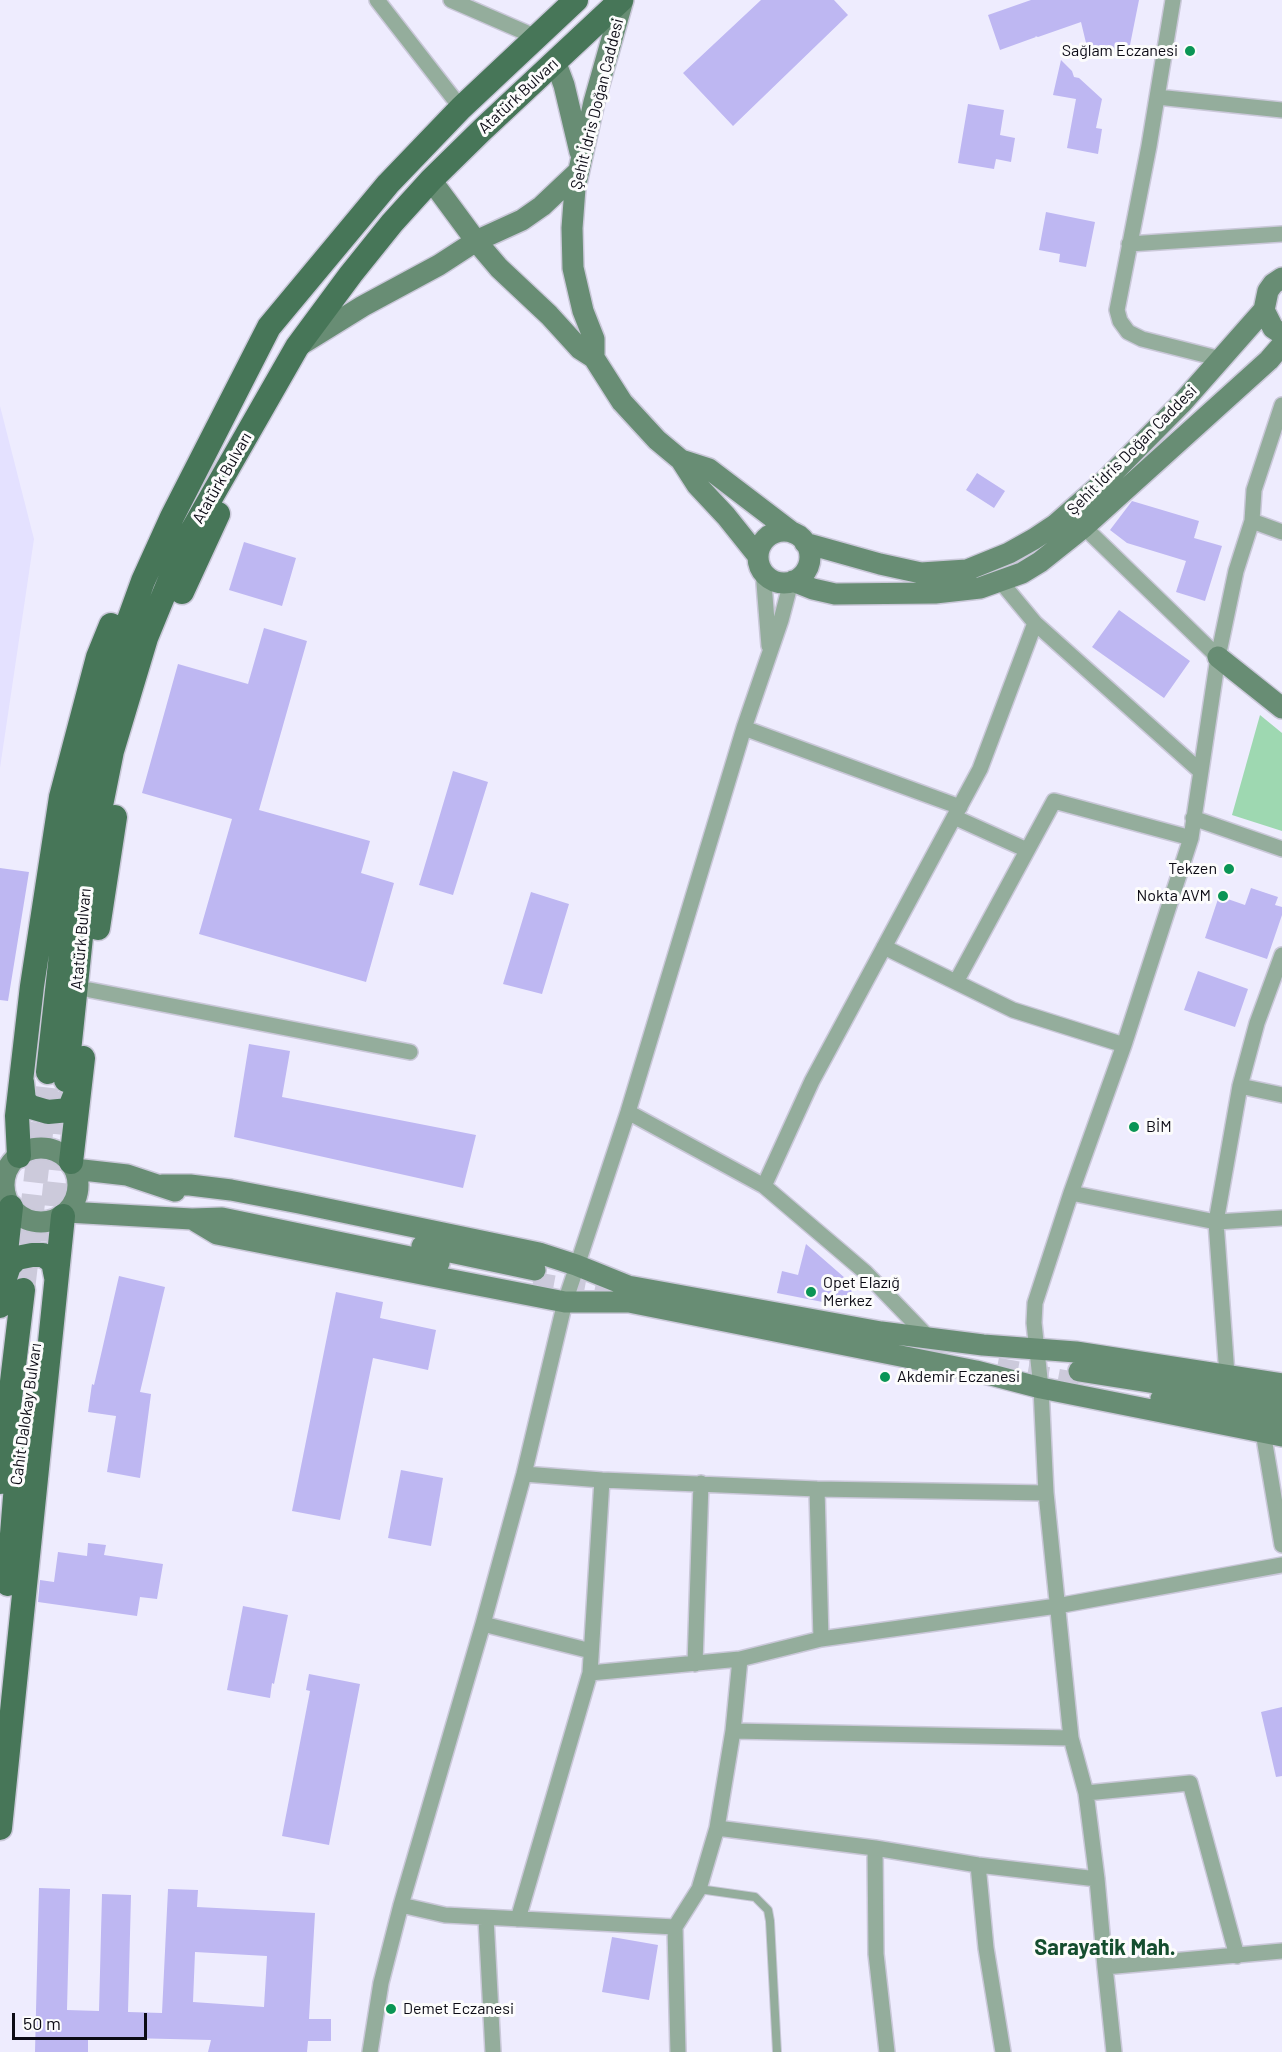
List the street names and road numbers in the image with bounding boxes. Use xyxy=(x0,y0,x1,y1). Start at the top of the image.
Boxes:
street label: Şehit İdris Doğan Caddesi xyxy=(566,16,628,192)
street label: Atatürk Bulvarı xyxy=(474,54,562,138)
street label: Şehit İdris Doğan Caddesi xyxy=(1063,381,1201,519)
street label: Atatürk Bulvarı xyxy=(188,429,256,527)
street label: Atatürk Bulvarı xyxy=(67,887,95,991)
street label: Cahit Dalokay Bulvarı xyxy=(7,1342,45,1486)

